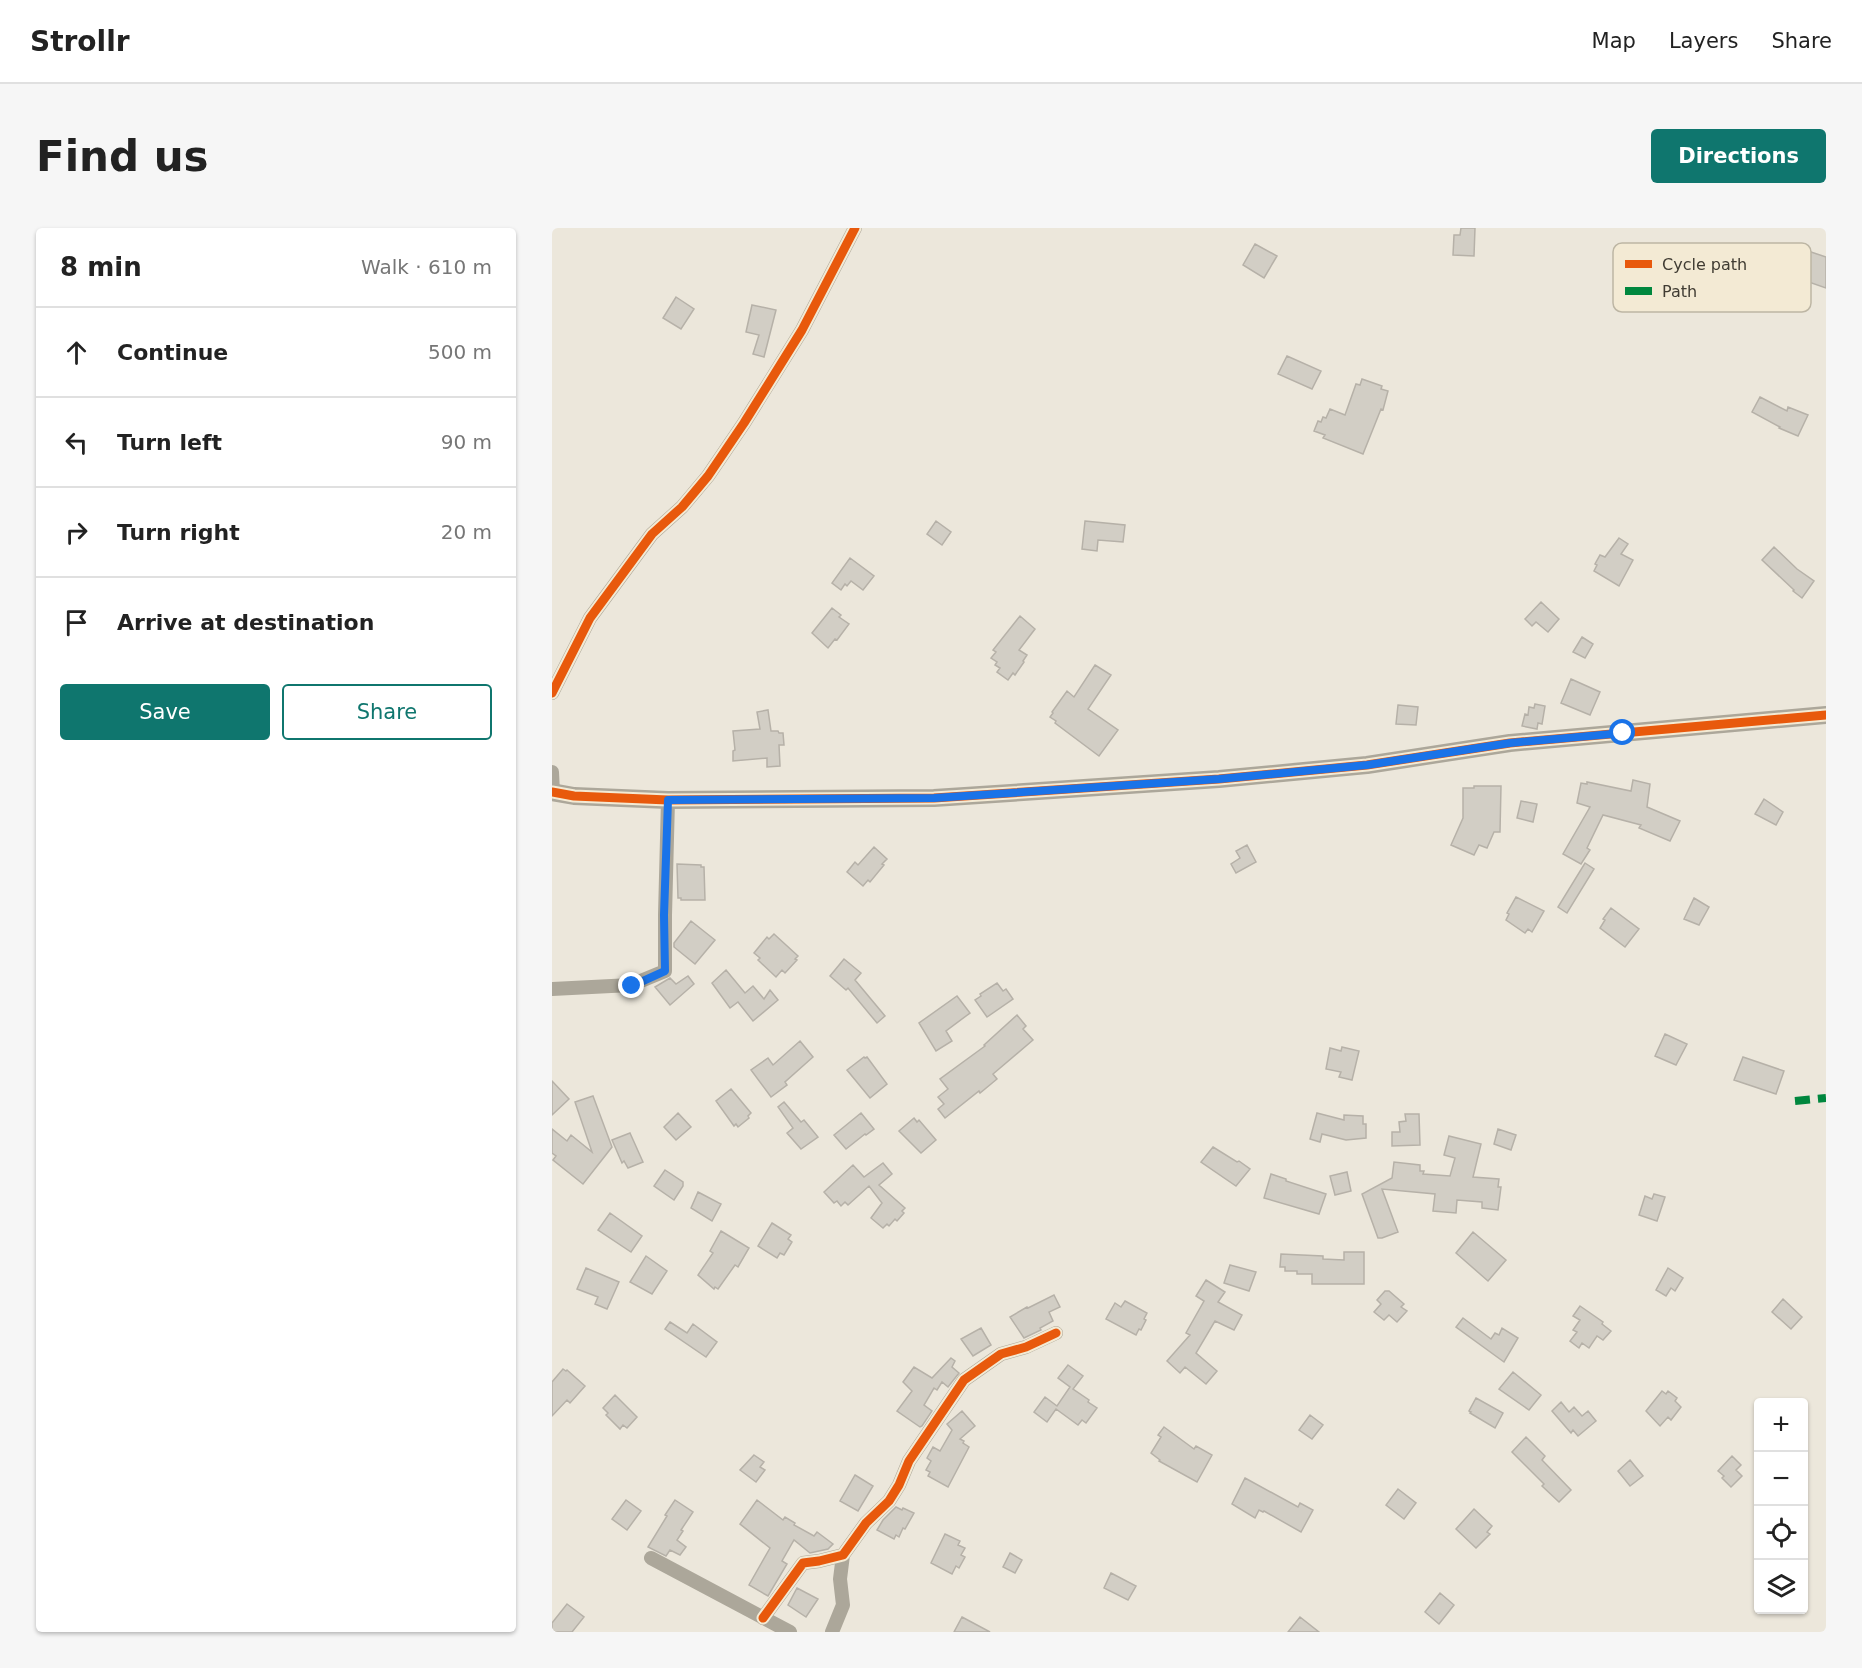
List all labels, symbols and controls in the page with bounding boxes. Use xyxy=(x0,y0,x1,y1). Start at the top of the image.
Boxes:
text: Strollr xyxy=(30,25,130,58)
text: Map xyxy=(1592,29,1636,53)
text: Layers xyxy=(1669,29,1738,53)
text: Share xyxy=(1771,29,1832,53)
button: Directions xyxy=(1651,129,1826,183)
text: Find us xyxy=(36,132,209,181)
legend xyxy=(1613,243,1811,312)
text: 8 min xyxy=(60,252,142,282)
text: Walk · 610 m xyxy=(361,255,492,279)
text: Cycle path xyxy=(1662,255,1747,274)
text: Path xyxy=(1662,282,1697,301)
icon: ahead xyxy=(60,336,93,369)
text: Continue xyxy=(117,340,228,365)
text: 500 m xyxy=(428,340,492,364)
icon: left xyxy=(60,426,93,459)
text: Turn left xyxy=(117,430,222,455)
text: 90 m xyxy=(441,430,492,454)
icon: right xyxy=(60,516,93,549)
text: Turn right xyxy=(117,520,240,545)
text: 20 m xyxy=(441,520,492,544)
icon: arrive xyxy=(60,606,93,639)
text: Arrive at destination xyxy=(117,610,374,635)
button: Save xyxy=(60,684,270,740)
button: Share xyxy=(282,684,492,740)
route start xyxy=(1609,719,1635,745)
route end xyxy=(618,972,644,998)
map controls xyxy=(1754,1398,1808,1614)
button: + xyxy=(1754,1398,1808,1452)
button: − xyxy=(1754,1452,1808,1506)
button: locate xyxy=(1754,1506,1808,1560)
button: layers xyxy=(1754,1560,1808,1614)

